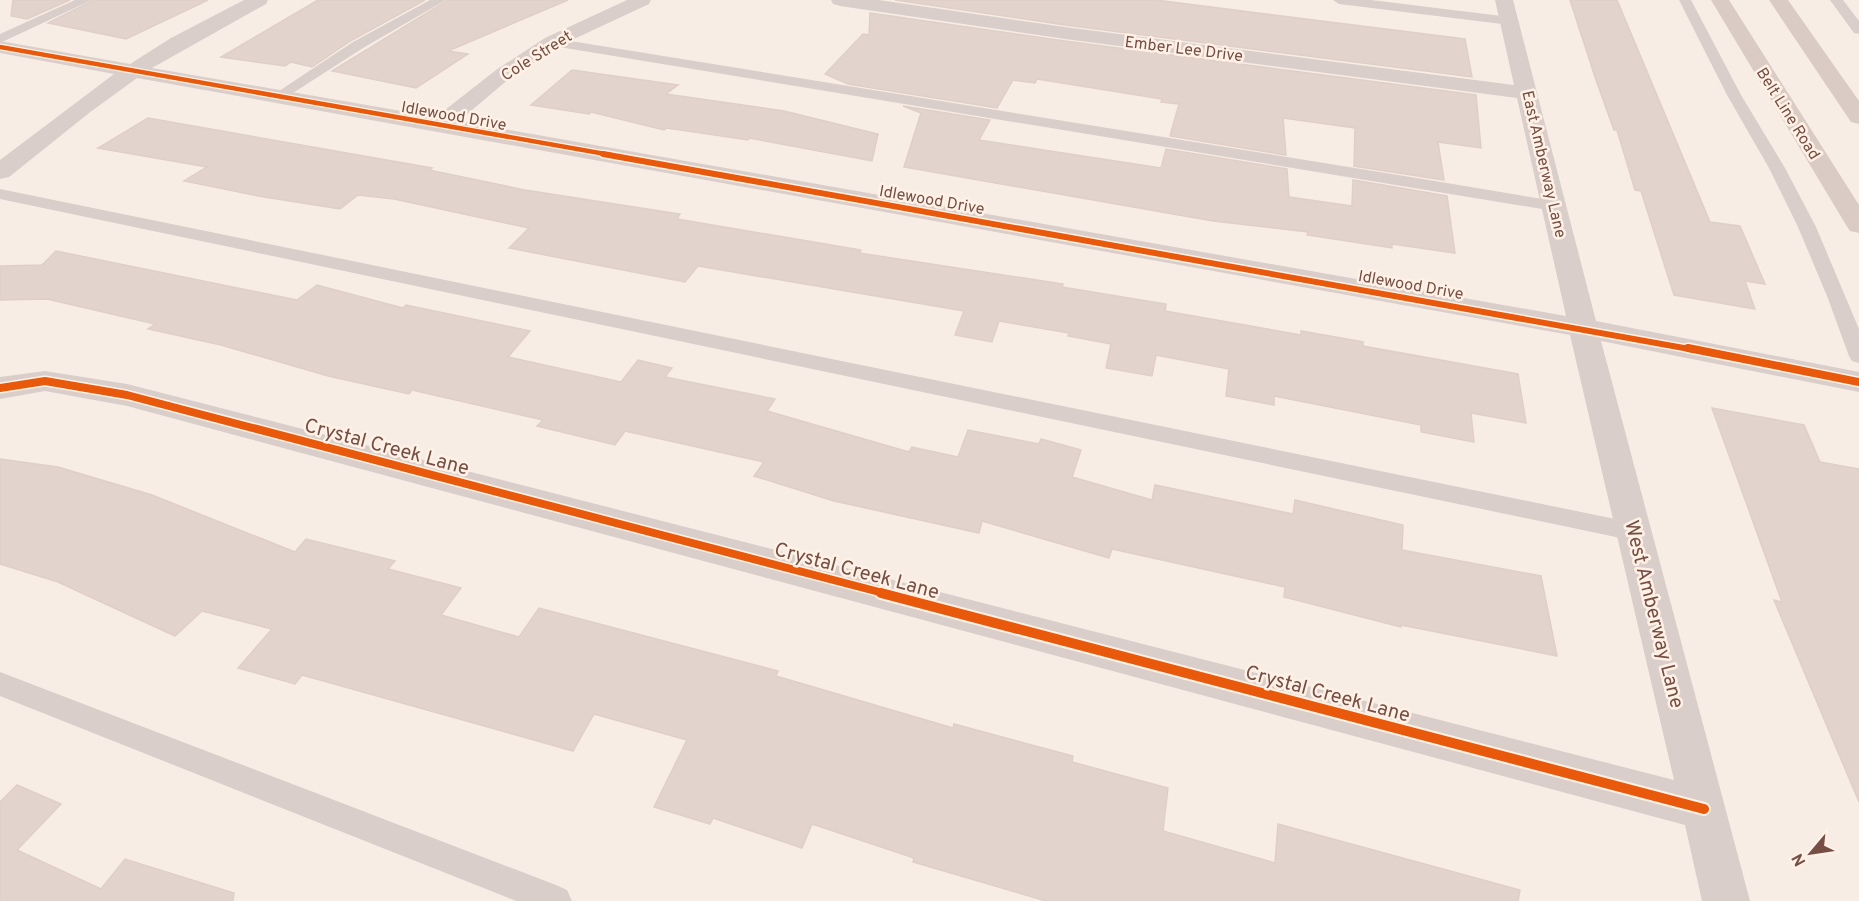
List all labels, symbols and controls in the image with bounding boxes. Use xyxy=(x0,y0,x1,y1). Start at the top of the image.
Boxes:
street label: Cole Street xyxy=(498,27,576,86)
street label: Ember Lee Drive xyxy=(1123,33,1244,67)
street label: Belt Line Road xyxy=(1751,64,1824,164)
street label: East Amberway Lane xyxy=(1516,89,1570,240)
street label: Idlewood Drive xyxy=(399,98,508,136)
street label: Idlewood Drive xyxy=(877,182,986,220)
street label: Idlewood Drive xyxy=(1356,267,1465,305)
street label: Crystal Creek Lane xyxy=(301,413,472,482)
street label: West Amberway Lane xyxy=(1617,518,1689,711)
street label: Crystal Creek Lane xyxy=(771,537,942,606)
street label: Crystal Creek Lane xyxy=(1242,660,1413,729)
north arrow xyxy=(1781,823,1841,883)
text: N xyxy=(1788,849,1811,869)

